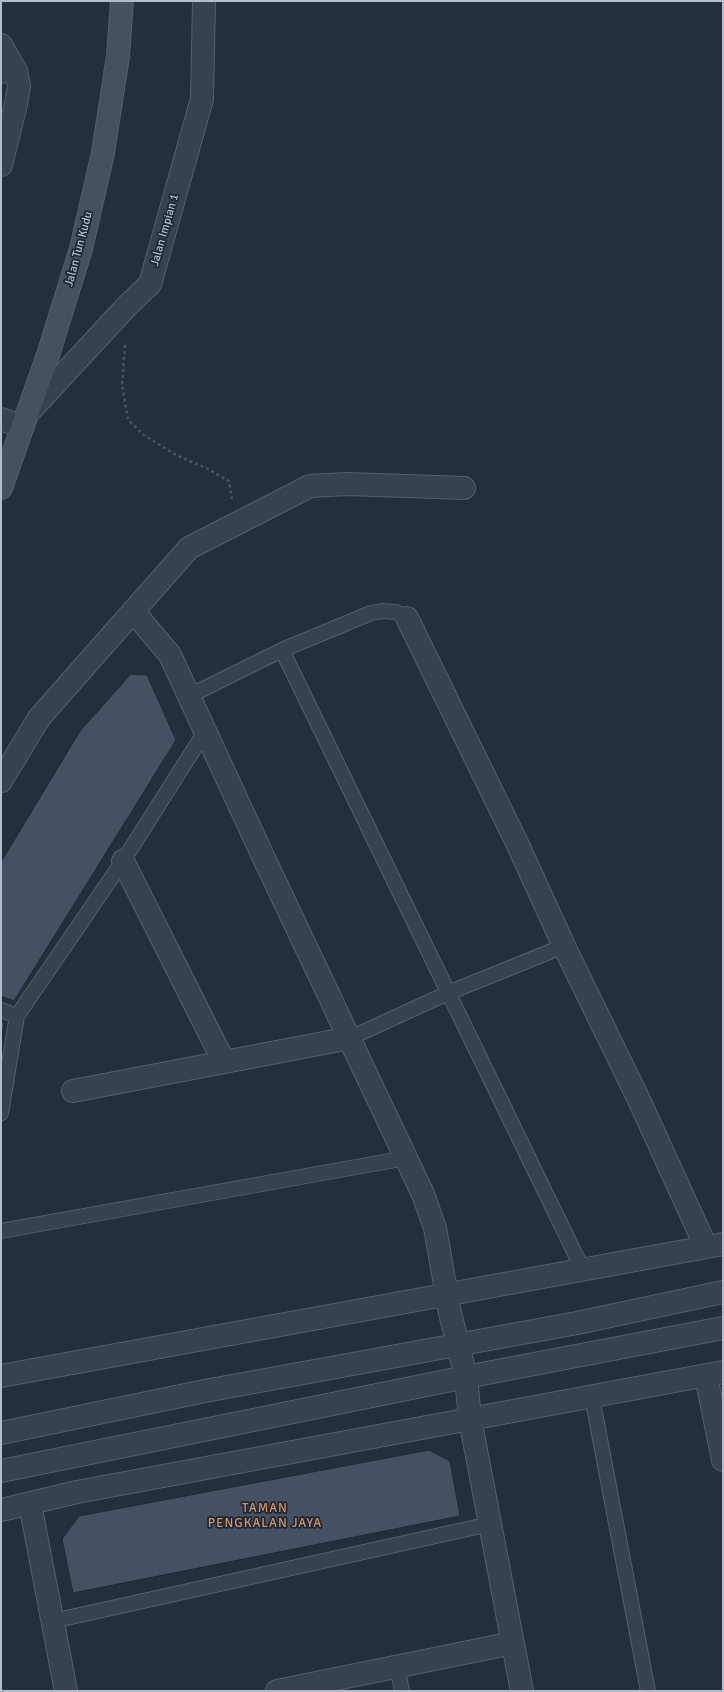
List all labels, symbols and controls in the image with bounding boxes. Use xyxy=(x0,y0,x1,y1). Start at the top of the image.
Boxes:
street label: Jalan Impian 1 xyxy=(148,192,182,268)
street label: Jalan Tun Kudu xyxy=(62,210,96,288)
district label: TAMAN PENGKALAN JAYA xyxy=(208,1501,322,1532)

